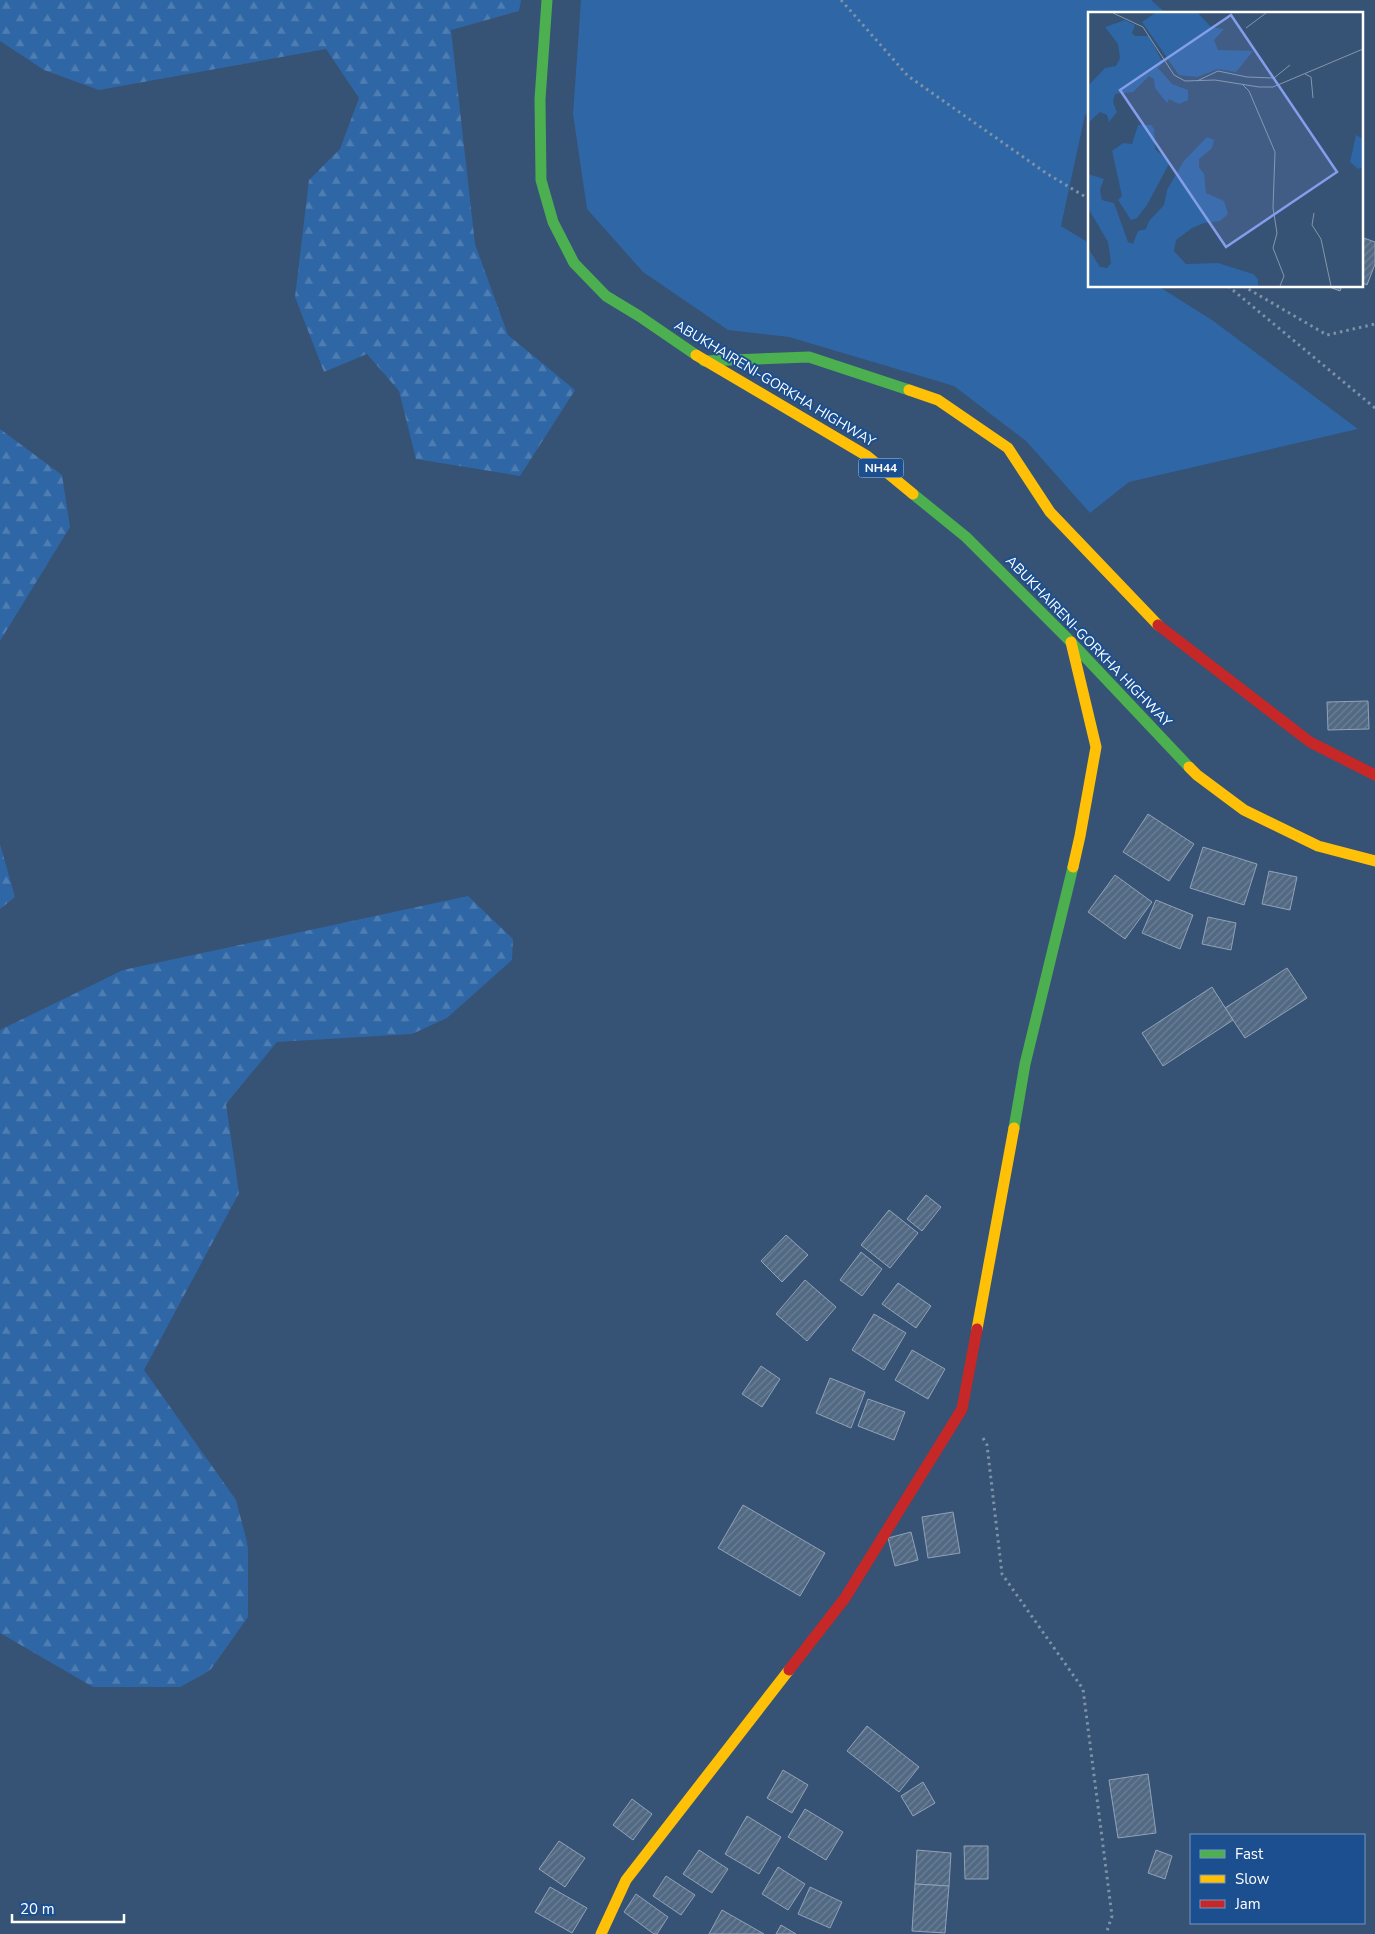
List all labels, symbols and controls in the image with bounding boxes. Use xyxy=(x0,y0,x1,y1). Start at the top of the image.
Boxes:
inset map xyxy=(1088,12,1362,288)
street label: ABUKHAIRENI-GORKHA HIGHWAY xyxy=(671,316,879,451)
road number: NH44 xyxy=(858,458,904,478)
street label: ABUKHAIRENI-GORKHA HIGHWAY xyxy=(1001,552,1176,732)
legend xyxy=(1190,1834,1365,1924)
text: Fast xyxy=(1235,1844,1264,1864)
text: Slow xyxy=(1235,1869,1270,1889)
scale bar xyxy=(12,1892,125,1924)
text: Jam xyxy=(1234,1894,1261,1914)
text: 20 m xyxy=(20,1899,55,1919)

